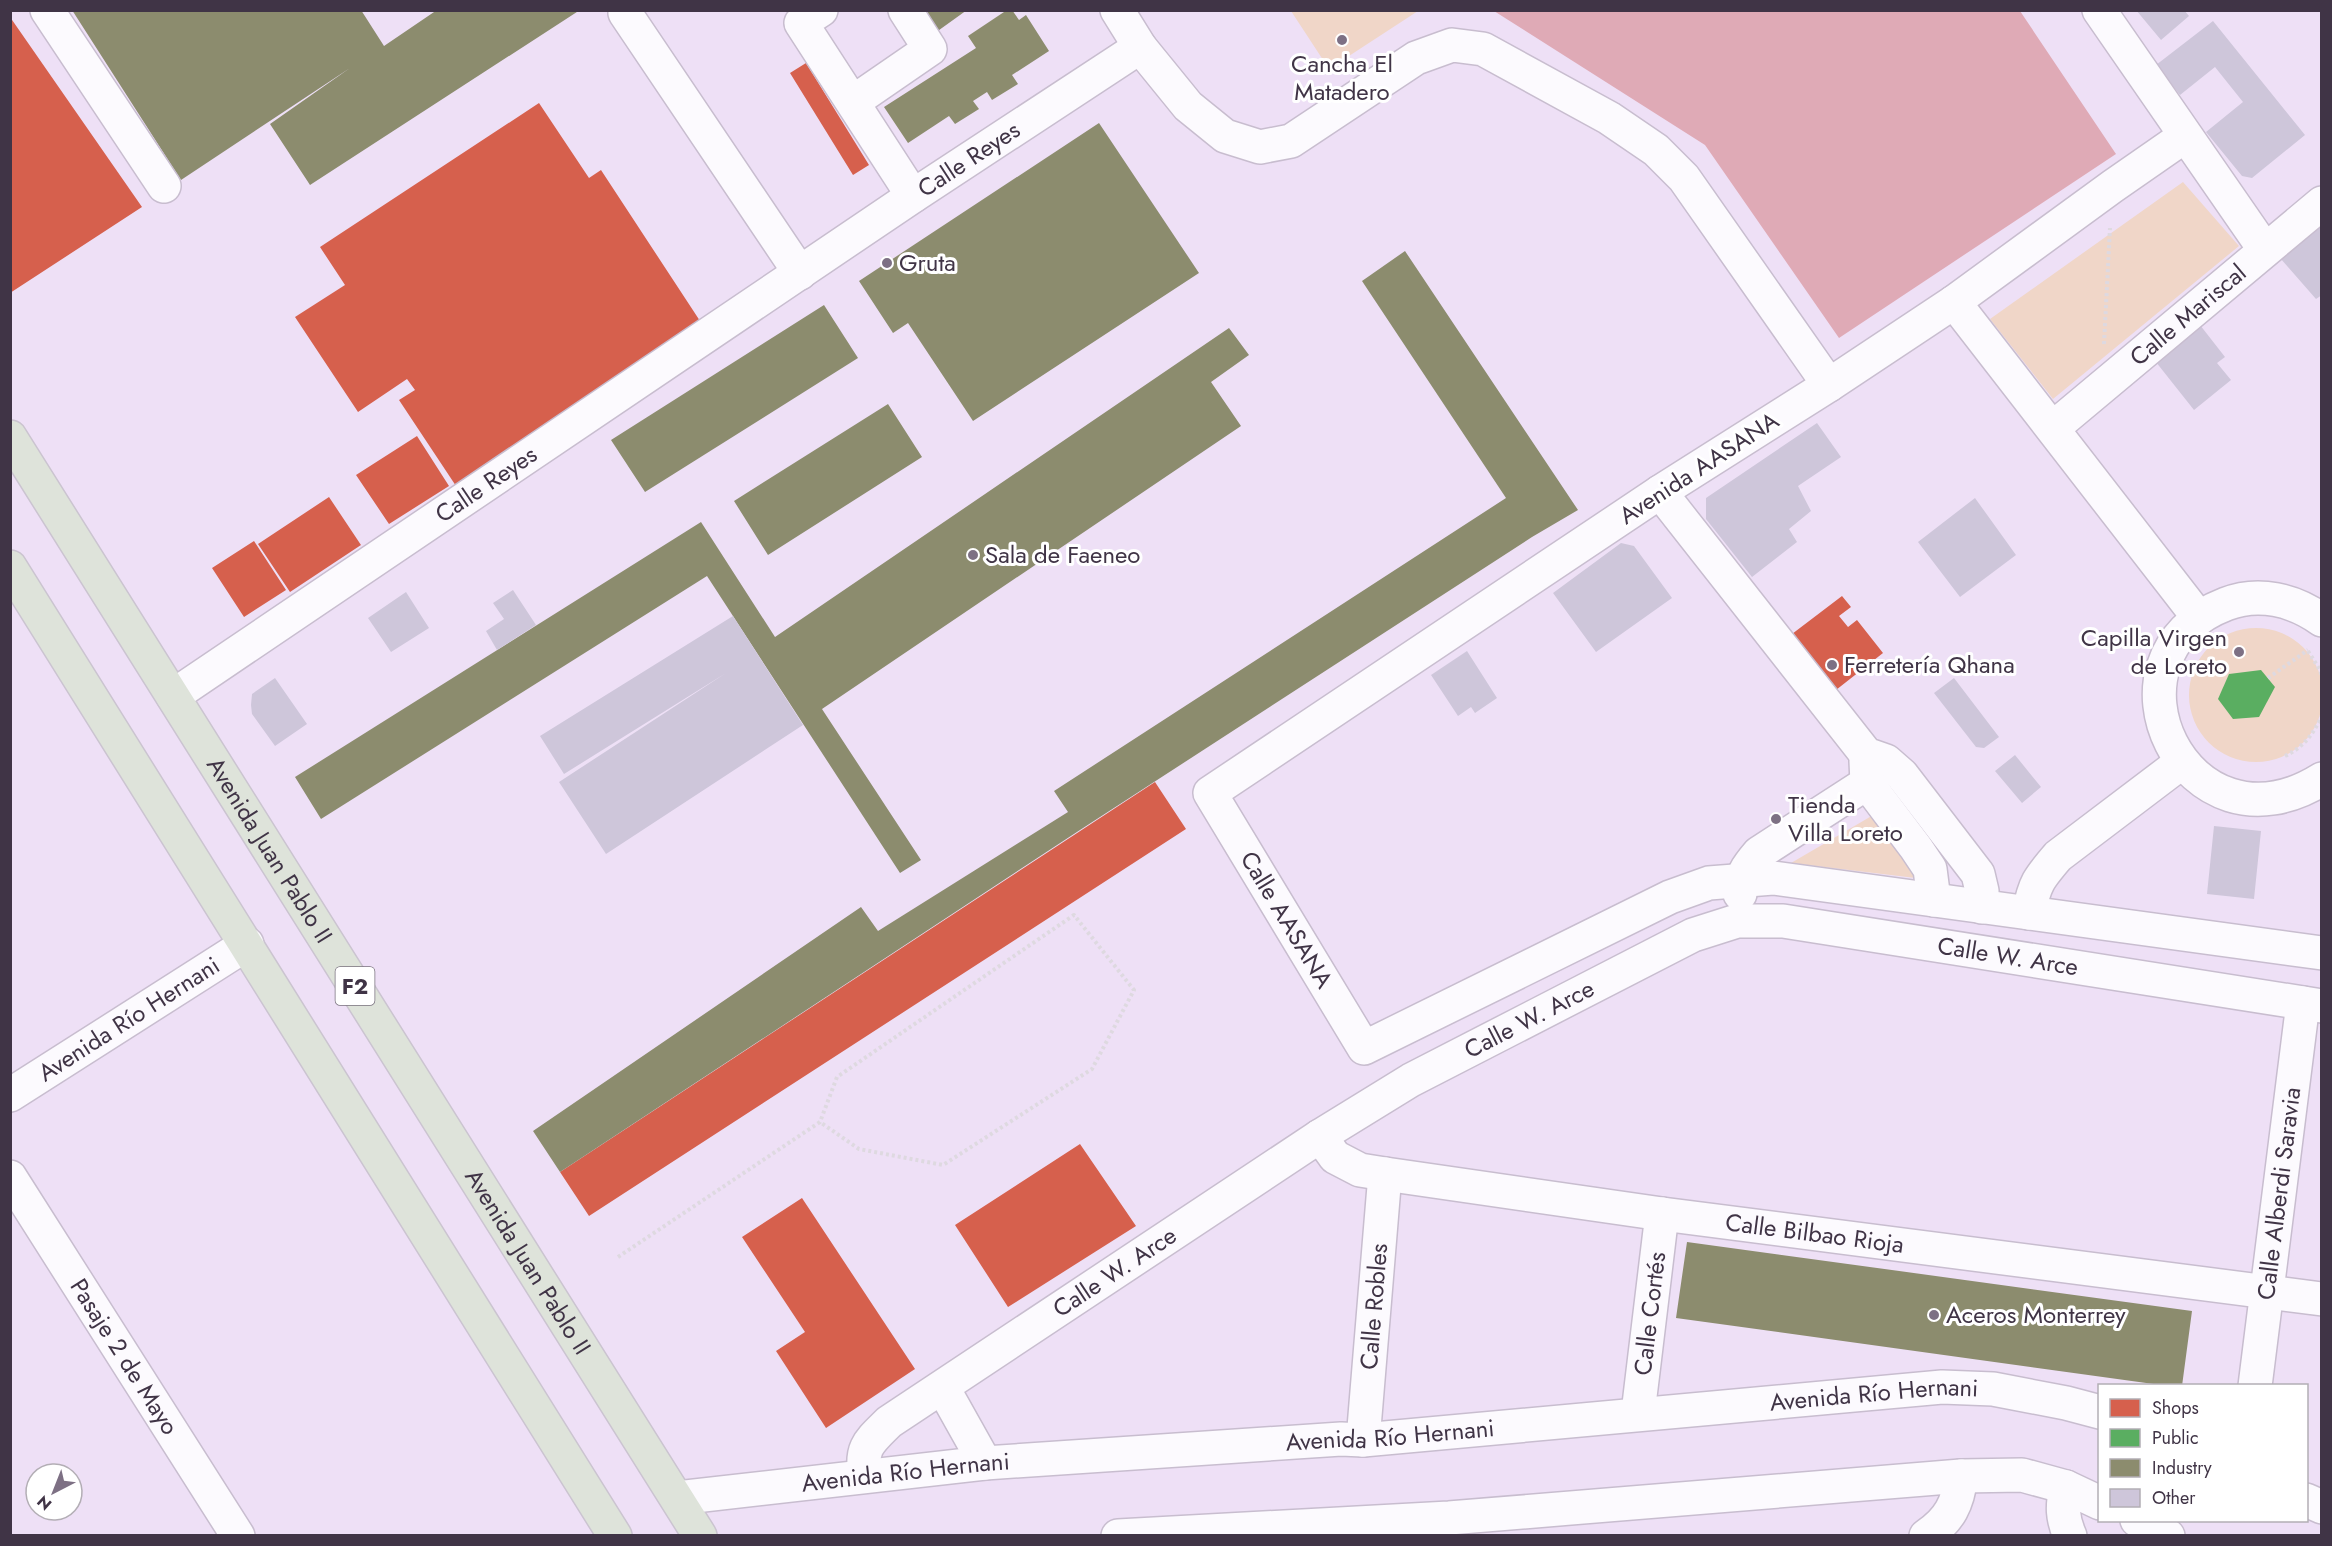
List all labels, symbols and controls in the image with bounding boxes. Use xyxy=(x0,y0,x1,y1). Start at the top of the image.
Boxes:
marker: Cancha El Matadero xyxy=(1335,33,1349,47)
place label: Cancha El Matadero xyxy=(1291,46,1393,109)
street label: Calle Reyes xyxy=(910,112,1027,205)
place label: Gruta xyxy=(899,245,956,280)
marker: Gruta xyxy=(880,256,894,270)
street label: Calle Mariscal xyxy=(2122,256,2254,374)
street label: Avenida AASANA xyxy=(1612,403,1786,532)
street label: Calle Reyes xyxy=(428,437,544,531)
place label: Sala de Faeneo xyxy=(985,537,1140,572)
marker: Sala de Faeneo xyxy=(966,548,980,562)
place label: Capilla Virgen de Loreto xyxy=(2081,620,2227,683)
marker: Capilla Virgen de Loreto xyxy=(2232,645,2246,659)
place label: Ferretería Qhana xyxy=(1844,647,2015,682)
marker: Ferretería Qhana xyxy=(1825,658,1839,672)
street label: Avenida Juan Pablo II xyxy=(198,750,342,950)
place label: Tienda Villa Loreto xyxy=(1788,787,1903,850)
marker: Tienda Villa Loreto xyxy=(1769,812,1783,826)
street label: Calle AASANA xyxy=(1232,844,1342,995)
street label: Calle W. Arce xyxy=(1935,928,2081,984)
street label: Avenida Río Hernani xyxy=(31,948,226,1090)
road number: F2 xyxy=(336,967,374,1005)
street label: Calle W. Arce xyxy=(1458,971,1600,1067)
street label: Calle Alberdi Saravia xyxy=(2248,1085,2309,1302)
street label: Avenida Juan Pablo II xyxy=(457,1162,600,1361)
street label: Calle Bilbao Rioja xyxy=(1723,1204,1906,1262)
street label: Calle W. Arce xyxy=(1046,1218,1183,1326)
street label: Calle Robles xyxy=(1351,1242,1396,1371)
street label: Calle Cortés xyxy=(1625,1250,1674,1377)
street label: Pasaje 2 de Mayo xyxy=(62,1272,187,1442)
place label: Aceros Monterrey xyxy=(1946,1297,2126,1332)
marker: Aceros Monterrey xyxy=(1927,1308,1941,1322)
street label: Avenida Río Hernani xyxy=(1768,1369,1979,1420)
legend xyxy=(2098,1384,2308,1522)
text: Shops xyxy=(2152,1395,2199,1421)
street label: Avenida Río Hernani xyxy=(1284,1410,1496,1460)
text: Public xyxy=(2152,1425,2199,1451)
street label: Avenida Río Hernani xyxy=(800,1443,1011,1501)
text: Industry xyxy=(2152,1455,2212,1481)
north arrow xyxy=(24,1462,84,1522)
text: Other xyxy=(2152,1485,2196,1511)
text: N xyxy=(32,1490,57,1516)

